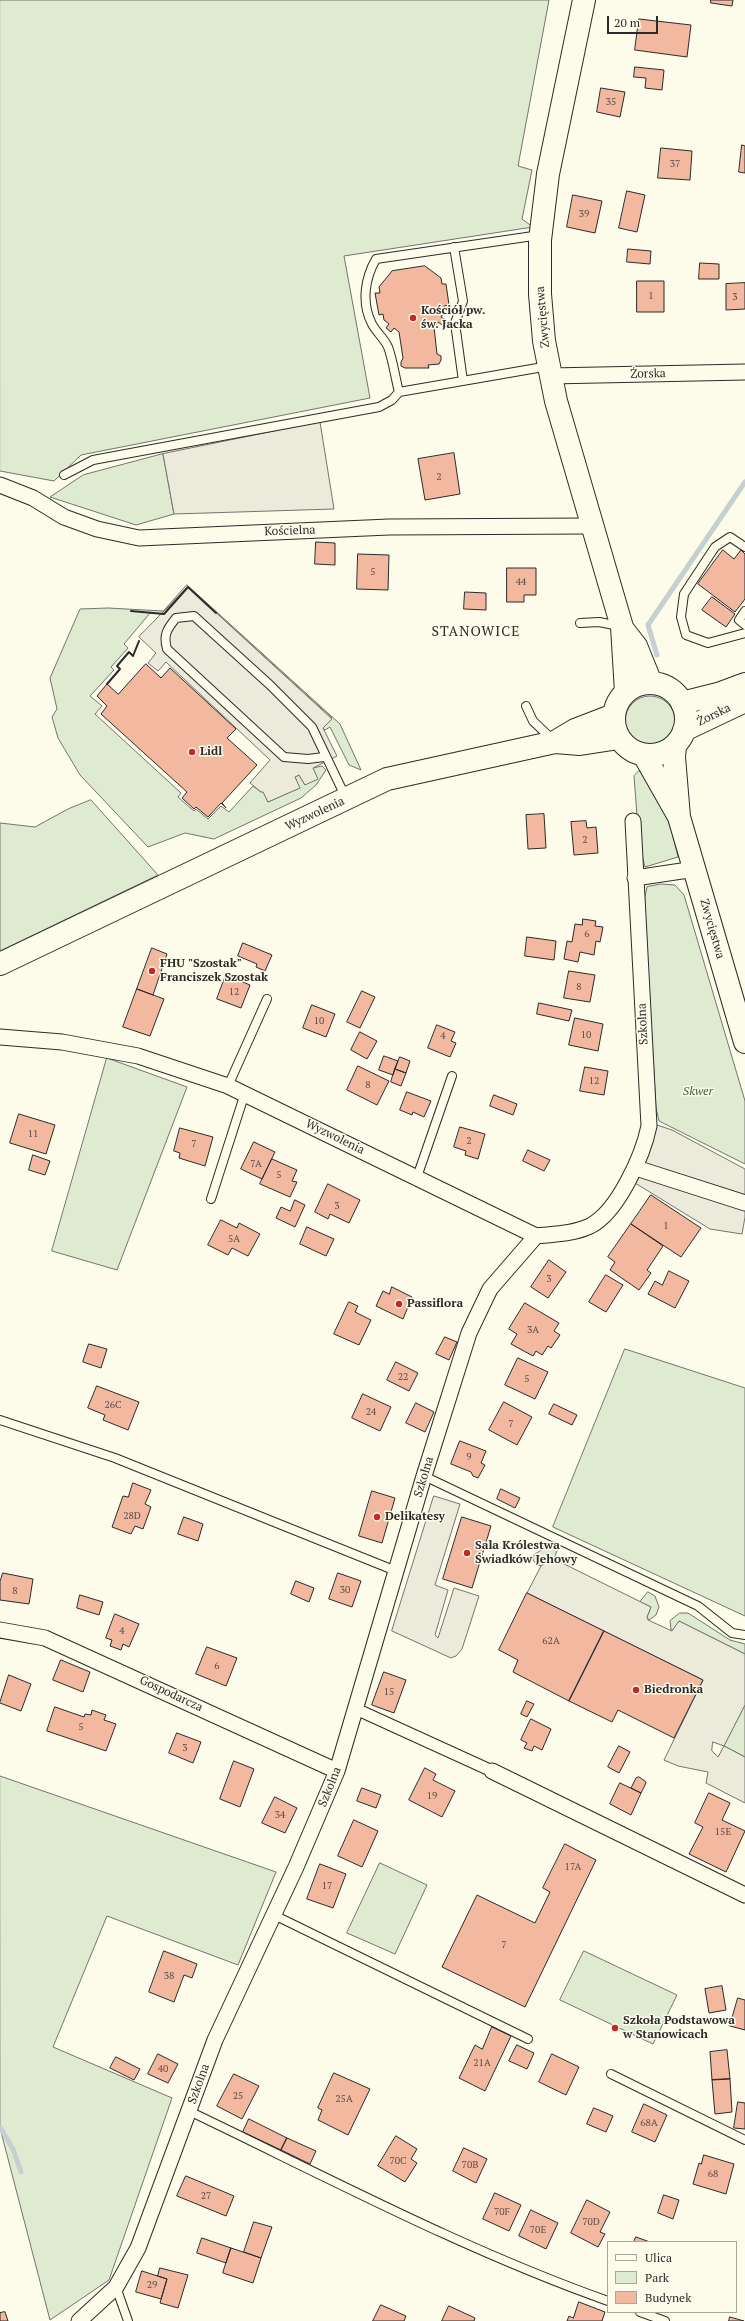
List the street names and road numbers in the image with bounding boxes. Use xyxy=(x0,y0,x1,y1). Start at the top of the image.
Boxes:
street label: Zwycięstwa xyxy=(533,286,553,348)
street label: Żorska xyxy=(630,366,666,382)
street label: Kościelna xyxy=(264,523,316,539)
street label: Żorska xyxy=(695,701,733,729)
street label: Wyzwolenia xyxy=(283,794,347,834)
street label: Zwycięstwa xyxy=(697,897,727,961)
street label: Szkolna xyxy=(635,1003,651,1045)
street label: Wyzwolenia xyxy=(303,1117,367,1157)
street label: Szkolna xyxy=(411,1455,437,1499)
street label: Gospodarcza xyxy=(137,1673,205,1715)
street label: Szkolna xyxy=(316,1765,344,1809)
street label: Szkolna xyxy=(185,2062,213,2106)

